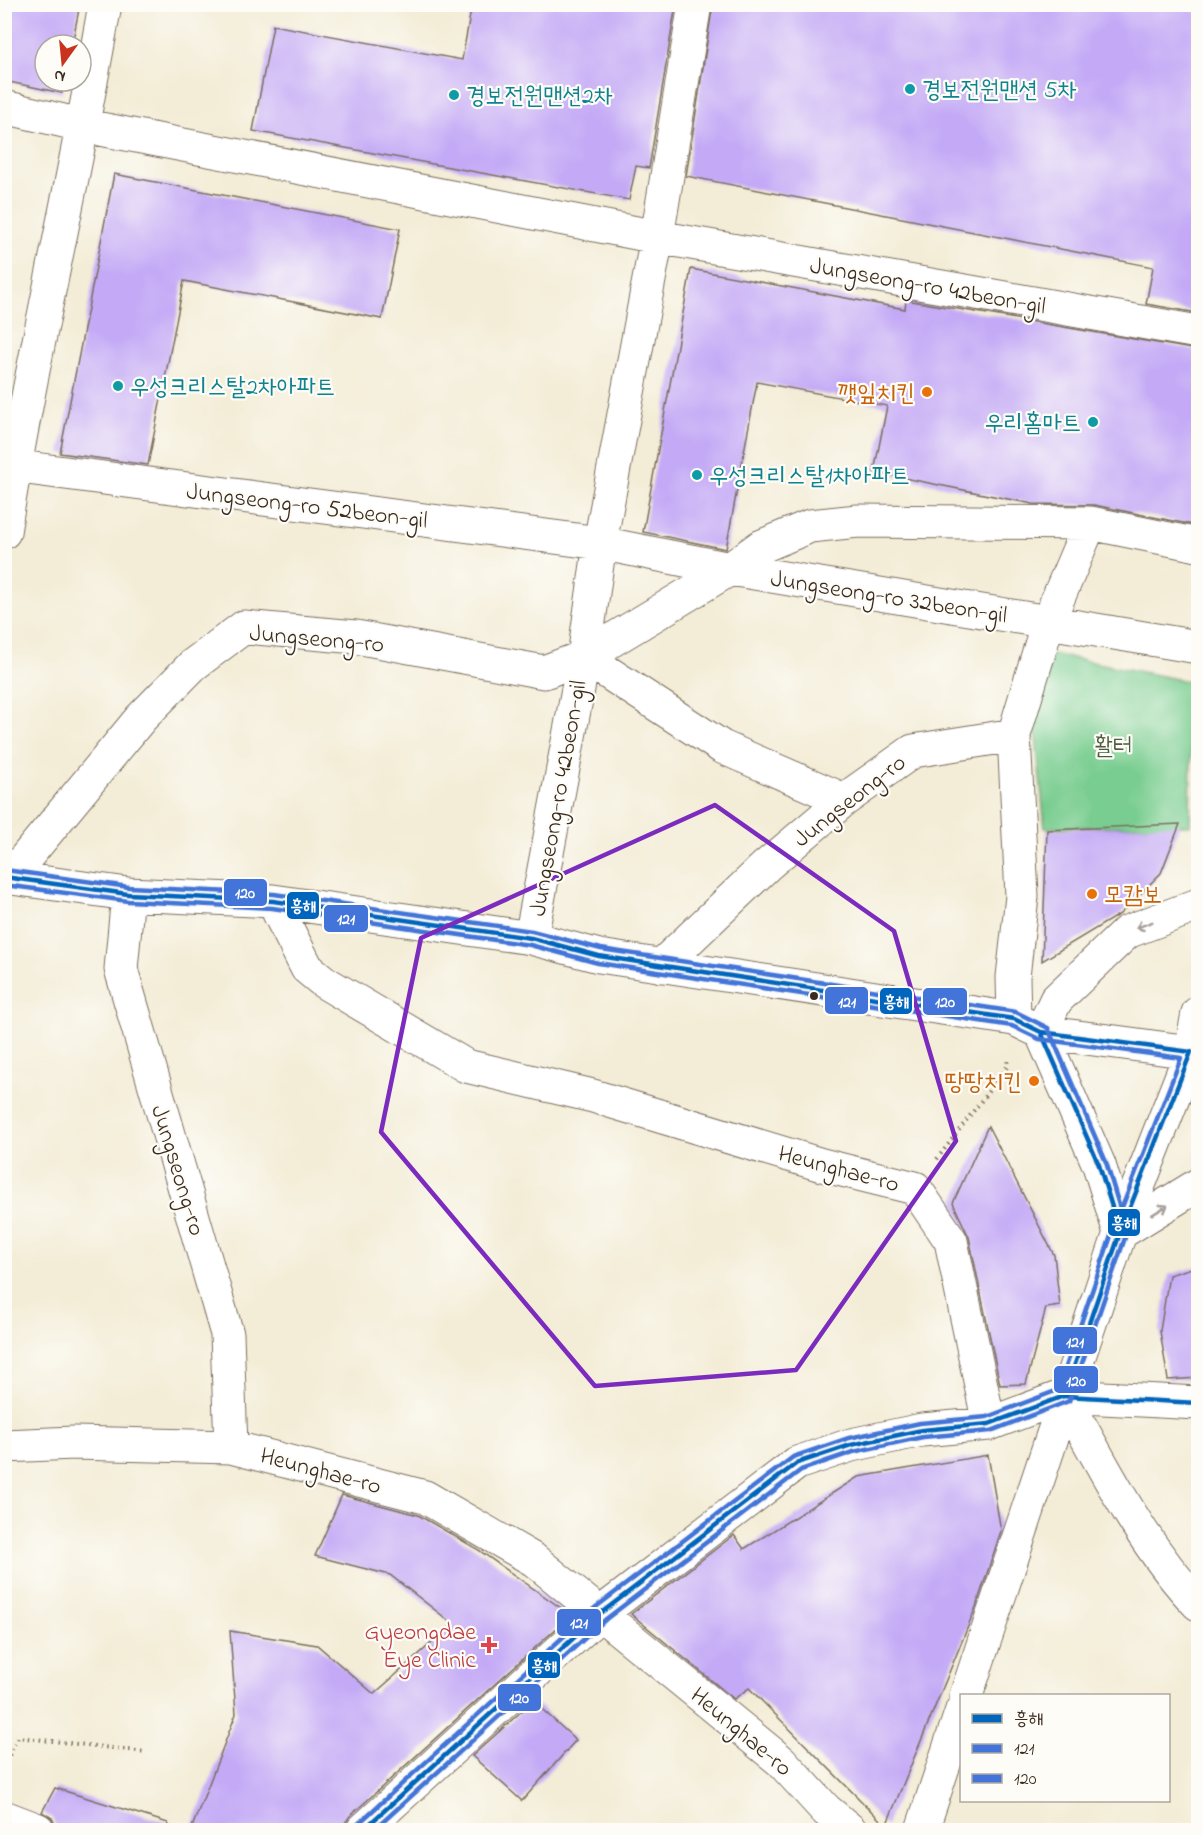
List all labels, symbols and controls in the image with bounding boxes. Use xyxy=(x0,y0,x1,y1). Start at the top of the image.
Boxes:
north arrow xyxy=(33,33,93,93)
text: N xyxy=(51,63,68,89)
place label: 경보전원맨션 5차 xyxy=(922,74,1077,109)
place label: 경보전원맨션2차 xyxy=(466,80,613,115)
marker: 경보전원맨션 5차 xyxy=(903,82,917,96)
marker: 경보전원맨션2차 xyxy=(447,88,461,102)
street label: Jungseong-ro 42beon-gil xyxy=(807,250,1048,325)
place label: 우성크리스탈2차아파트 xyxy=(130,371,335,406)
place label: 깻잎치킨 xyxy=(838,377,915,412)
marker: 우성크리스탈2차아파트 xyxy=(111,379,125,393)
marker: 깻잎치킨 xyxy=(920,385,934,399)
place label: 우리홈마트 xyxy=(984,407,1081,442)
marker: 우리홈마트 xyxy=(1086,415,1100,429)
place label: 우성크리스탈1차아파트 xyxy=(709,460,910,495)
marker: 우성크리스탈1차아파트 xyxy=(690,468,704,482)
street label: Jungseong-ro 52beon-gil xyxy=(184,475,429,540)
street label: Jungseong-ro 32beon-gil xyxy=(768,563,1009,634)
street label: Jungseong-ro xyxy=(248,617,386,664)
street label: Jungseong-ro 42beon-gil xyxy=(522,678,597,919)
park label: 활터 xyxy=(1094,730,1132,765)
street label: Jungseong-ro xyxy=(787,747,915,857)
line badge: 120 xyxy=(223,878,268,907)
place label: 모캄보 xyxy=(1104,879,1162,914)
text: 120 xyxy=(235,882,255,906)
marker: 모캄보 xyxy=(1085,887,1099,901)
line badge: 흥해 xyxy=(286,891,320,920)
text: 흥해 xyxy=(290,895,316,919)
line badge: 121 xyxy=(323,904,369,933)
text: 121 xyxy=(337,908,356,932)
one-way arrow xyxy=(1135,921,1154,932)
line badge: 121 xyxy=(824,986,869,1015)
line badge: 흥해 xyxy=(879,987,913,1015)
line badge: 120 xyxy=(922,987,968,1016)
unlabelled marker xyxy=(808,990,820,1002)
text: 121 xyxy=(838,991,857,1015)
text: 흥해 xyxy=(883,991,909,1015)
text: 120 xyxy=(935,991,955,1015)
place label: 땅땅치킨 xyxy=(945,1066,1022,1101)
marker: 땅땅치킨 xyxy=(1027,1074,1041,1088)
street label: Jungseong-ro xyxy=(140,1101,213,1240)
street label: Heunghae-ro xyxy=(774,1137,903,1203)
one-way arrow xyxy=(1151,1204,1168,1216)
line badge: 흥해 xyxy=(1107,1208,1141,1237)
text: 흥해 xyxy=(1111,1212,1137,1236)
line badge: 121 xyxy=(1052,1326,1098,1355)
text: 121 xyxy=(1066,1331,1085,1355)
line badge: 120 xyxy=(1053,1365,1099,1394)
text: 120 xyxy=(1066,1370,1086,1394)
street label: Heunghae-ro xyxy=(256,1439,385,1505)
line badge: 121 xyxy=(556,1608,602,1637)
text: 121 xyxy=(570,1612,589,1636)
place label: Gyeongdae Eye Clinic xyxy=(365,1616,476,1680)
marker: Gyeongdae Eye Clinic xyxy=(480,1636,498,1654)
line badge: 흥해 xyxy=(527,1651,561,1679)
text: 흥해 xyxy=(531,1655,557,1679)
street label: Heunghae-ro xyxy=(682,1680,799,1786)
line badge: 120 xyxy=(497,1683,542,1712)
text: 120 xyxy=(509,1687,529,1711)
legend xyxy=(960,1694,1170,1802)
text: 흥해 xyxy=(1014,1707,1043,1733)
text: 121 xyxy=(1014,1737,1035,1763)
text: 120 xyxy=(1014,1767,1037,1793)

